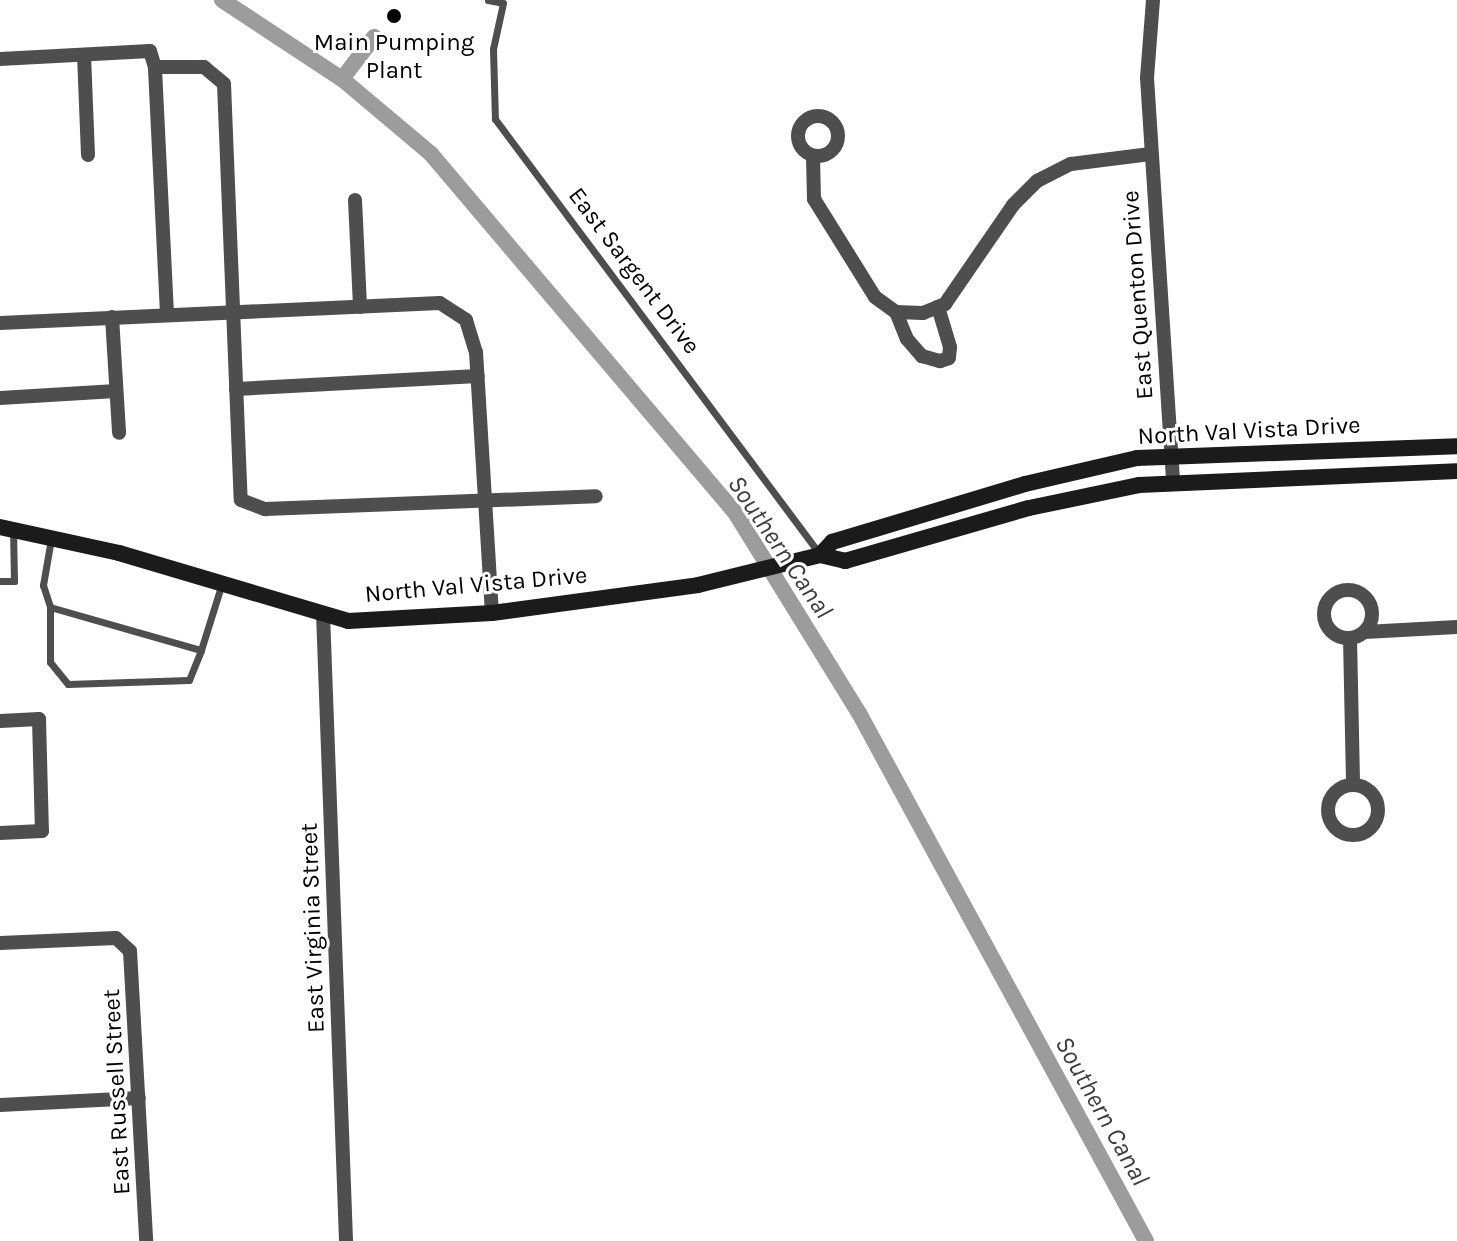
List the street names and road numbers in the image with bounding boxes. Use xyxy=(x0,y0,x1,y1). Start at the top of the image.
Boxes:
street label: East Sargent Drive xyxy=(562,182,706,360)
street label: East Quenton Drive xyxy=(1116,190,1160,400)
street label: North Val Vista Drive xyxy=(1137,411,1361,451)
street label: North Val Vista Drive xyxy=(364,561,588,609)
street label: East Virginia Street xyxy=(295,823,331,1033)
street label: East Russell Street xyxy=(97,988,137,1196)

